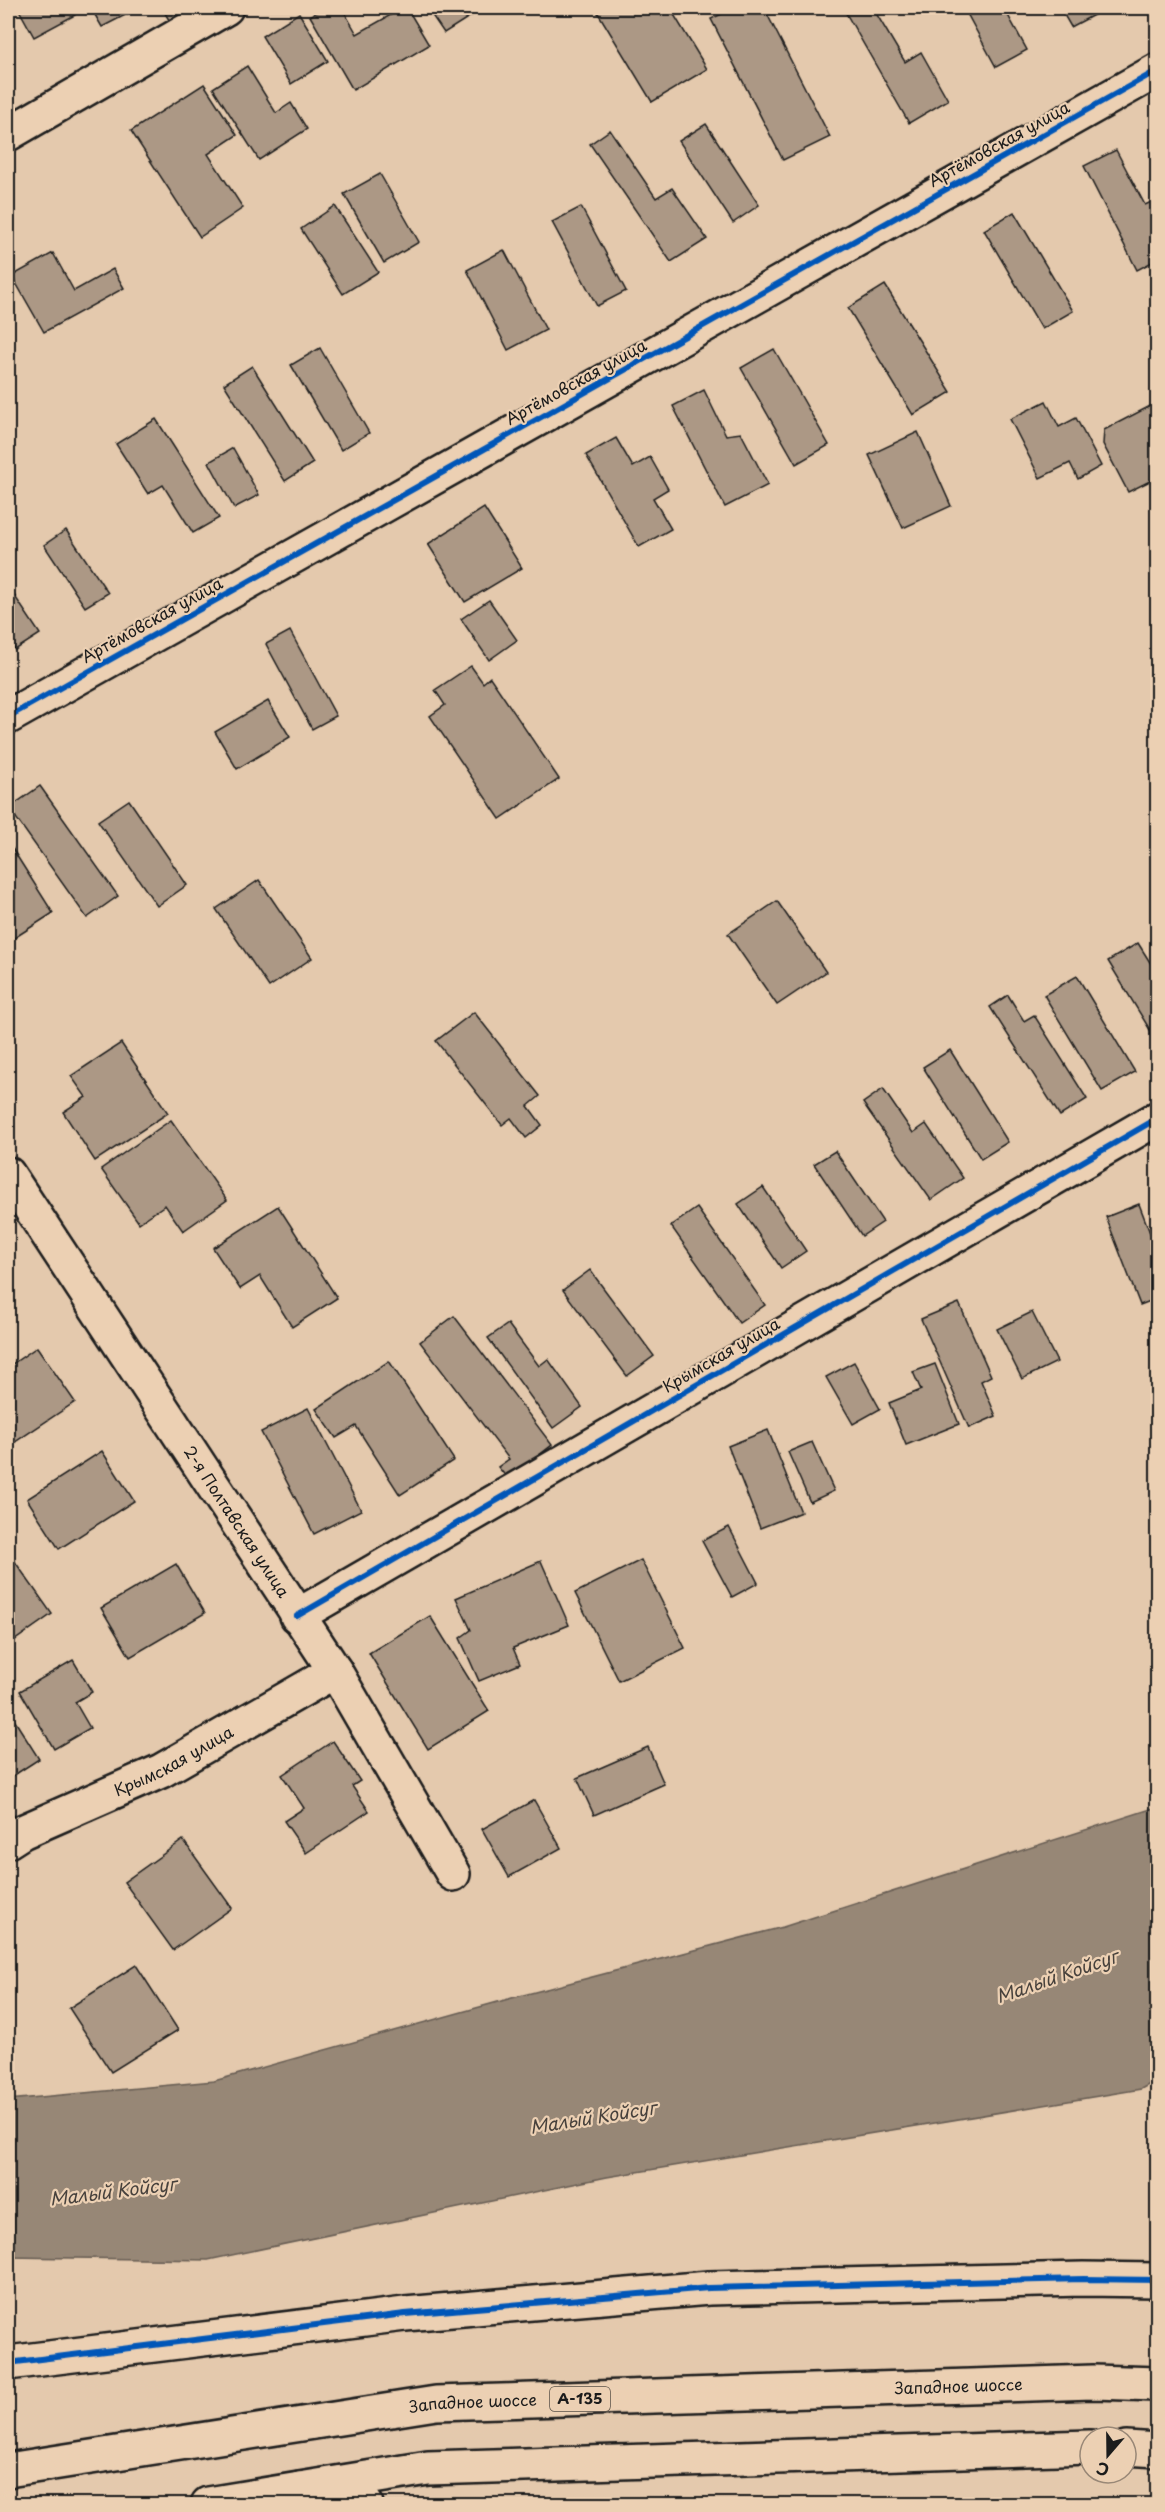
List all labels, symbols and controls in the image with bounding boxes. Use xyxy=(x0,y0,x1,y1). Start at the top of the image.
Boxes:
street label: Артёмовская улица xyxy=(924,94,1073,192)
street label: Артёмовская улица xyxy=(501,332,650,430)
street label: Артёмовская улица xyxy=(77,570,226,668)
street label: Крымская улица xyxy=(657,1311,784,1398)
street label: 2-я Полтавская улица xyxy=(179,1440,296,1602)
street label: Крымская улица xyxy=(109,1719,237,1801)
water label: Малый Койсуг xyxy=(992,1941,1124,2009)
water label: Малый Койсуг xyxy=(528,2093,661,2140)
water label: Малый Койсуг xyxy=(48,2169,181,2212)
street label: Западное шоссе xyxy=(894,2371,1023,2399)
street label: Западное шоссе xyxy=(407,2387,537,2418)
road number: А-135 xyxy=(550,2387,610,2411)
north arrow xyxy=(1078,2425,1138,2485)
text: С xyxy=(1093,2457,1112,2483)

